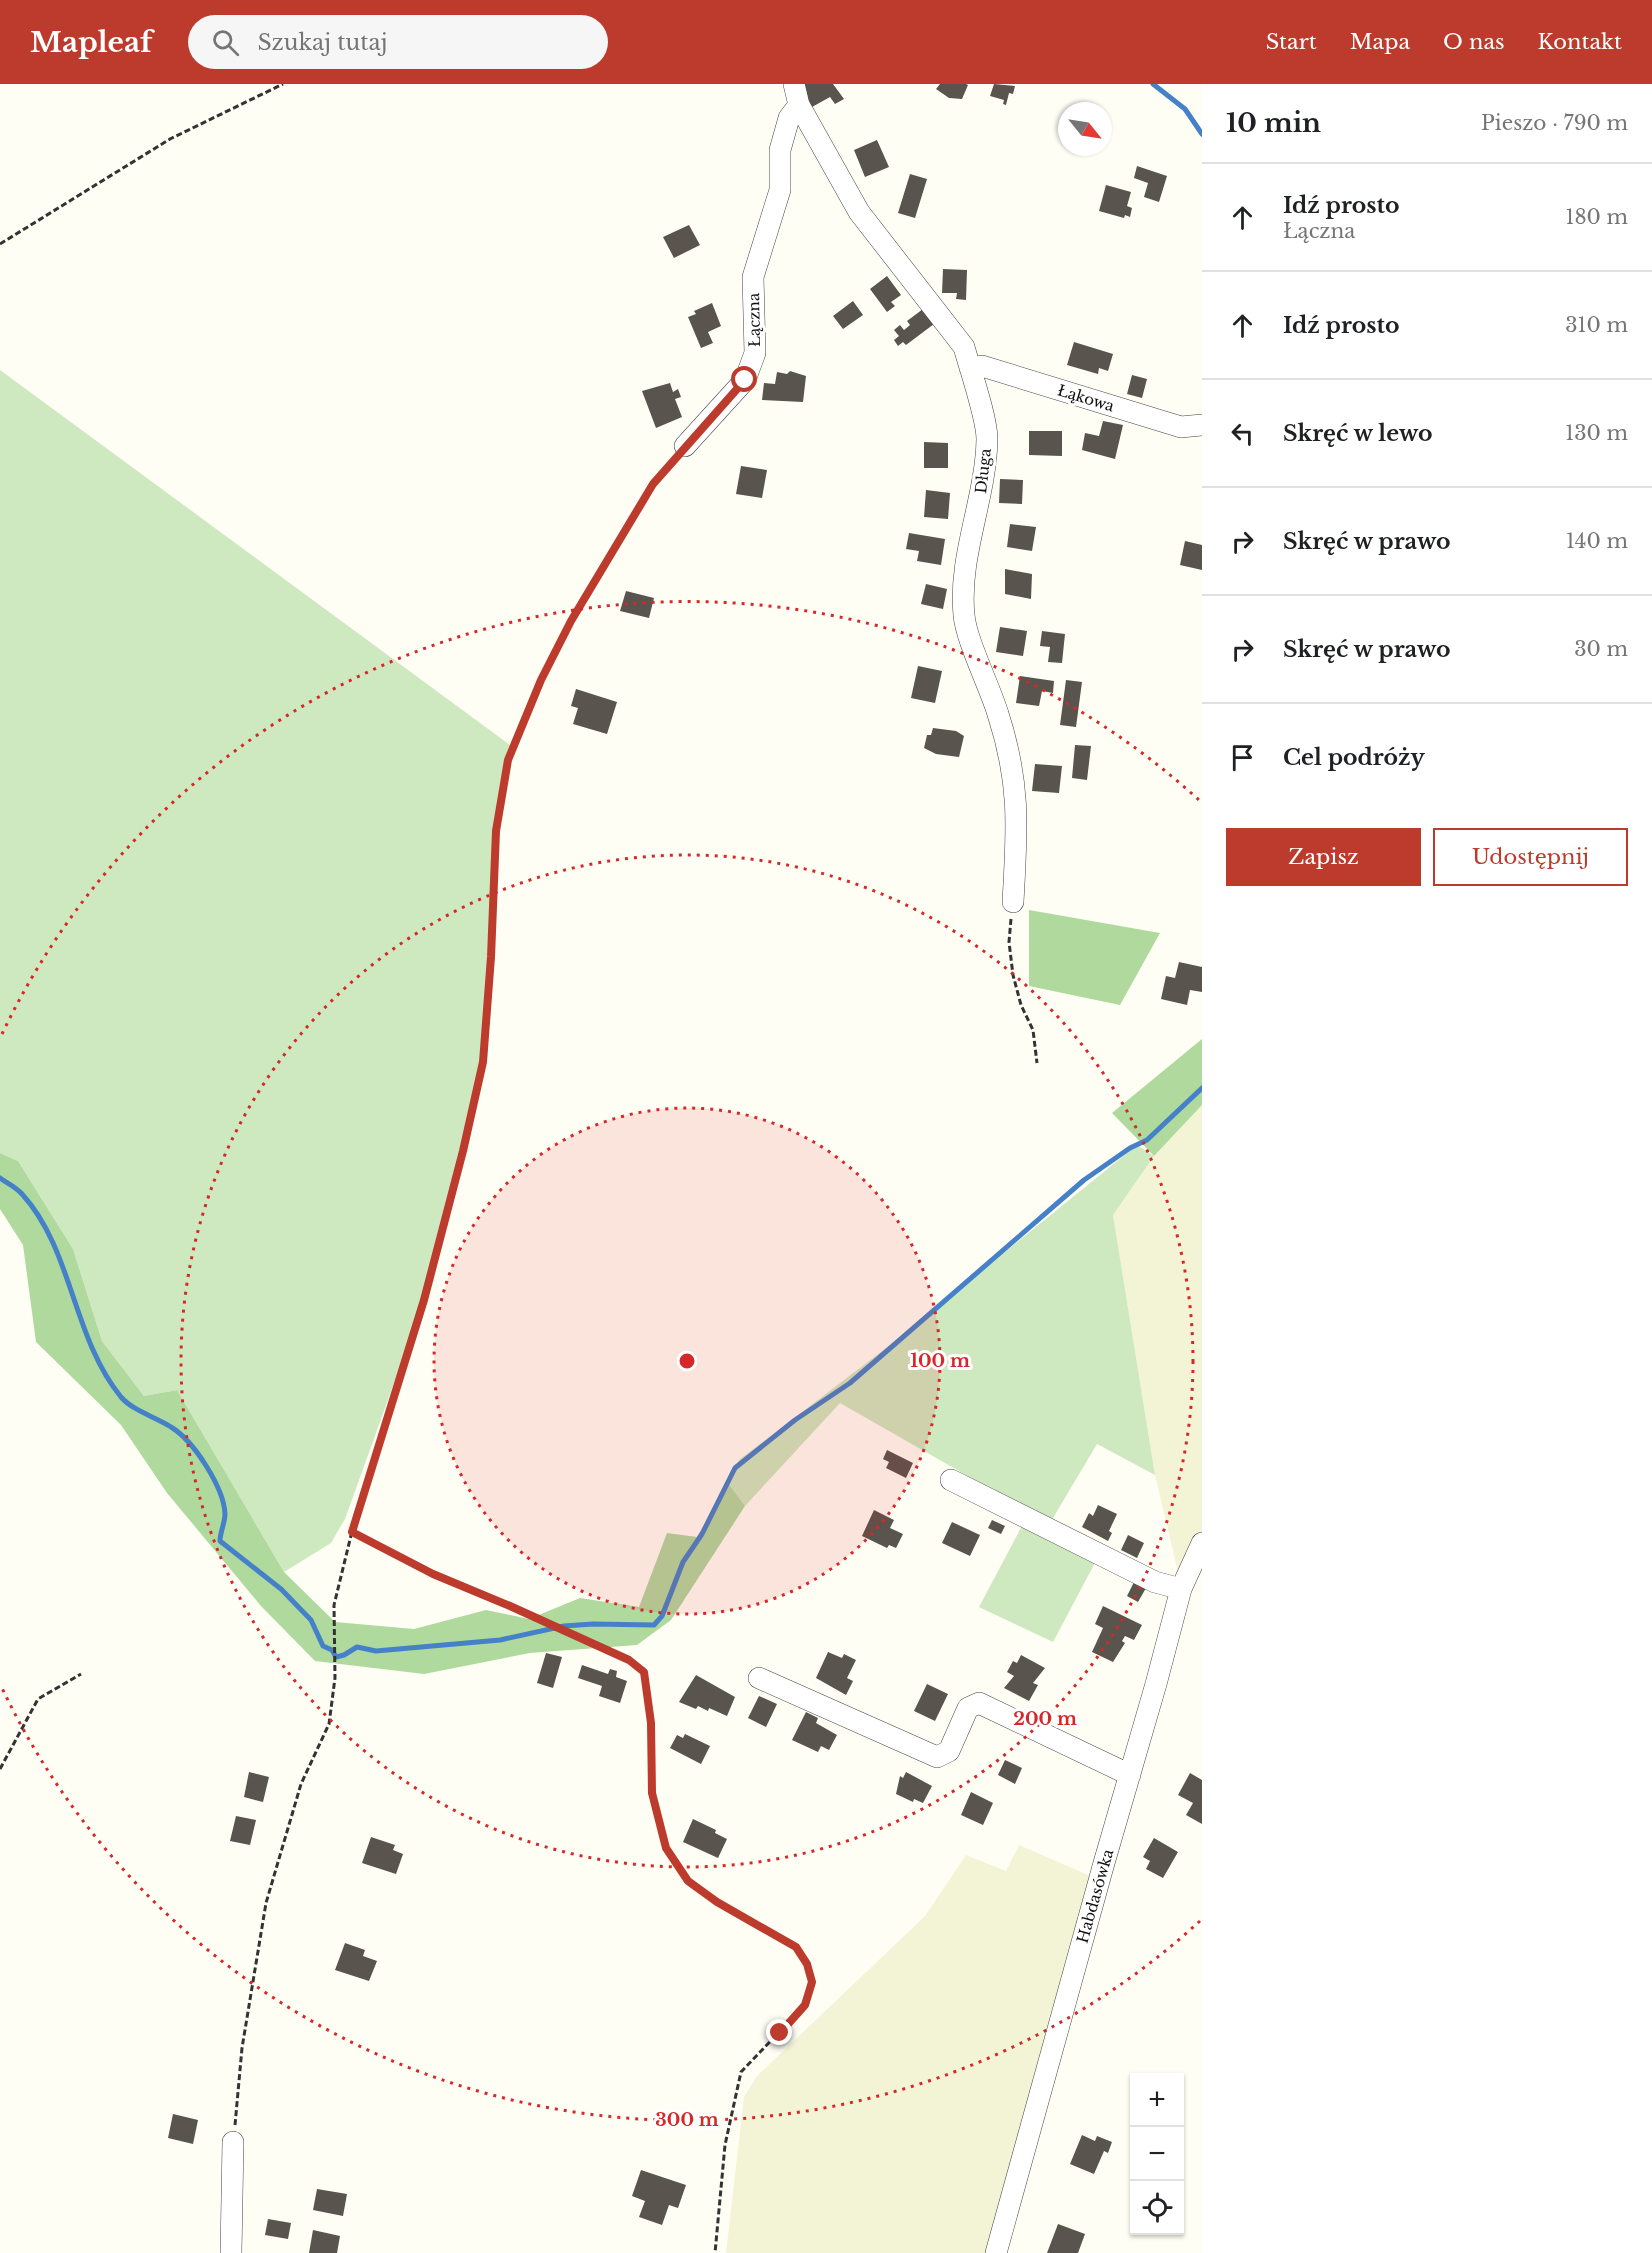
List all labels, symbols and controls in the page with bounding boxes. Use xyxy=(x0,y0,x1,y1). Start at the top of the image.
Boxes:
search box xyxy=(188,15,608,69)
text: Mapleaf xyxy=(30,25,152,60)
icon: search xyxy=(209,26,242,59)
text: Szukaj tutaj xyxy=(257,29,387,56)
text: Start xyxy=(1266,29,1317,55)
text: Mapa xyxy=(1350,29,1410,55)
text: O nas xyxy=(1443,29,1505,55)
text: Kontakt xyxy=(1538,29,1622,55)
north arrow xyxy=(1058,102,1112,156)
text: 10 min xyxy=(1226,107,1321,139)
text: Pieszo · 790 m xyxy=(1481,111,1628,135)
text: Idź prosto xyxy=(1283,192,1399,219)
icon: ahead xyxy=(1226,201,1259,234)
text: 180 m xyxy=(1565,205,1628,229)
text: Łączna xyxy=(1283,219,1355,243)
street label: Łączna xyxy=(744,292,764,347)
icon: ahead xyxy=(1226,309,1259,342)
text: Idź prosto xyxy=(1283,312,1399,339)
text: 310 m xyxy=(1565,313,1628,337)
route start xyxy=(731,366,757,392)
street label: Łąkowa xyxy=(1055,380,1117,416)
icon: left xyxy=(1226,417,1259,450)
text: Skręć w lewo xyxy=(1283,420,1432,447)
text: 130 m xyxy=(1565,421,1628,445)
street label: Długa xyxy=(971,447,995,495)
icon: right xyxy=(1226,525,1259,558)
text: Skręć w prawo xyxy=(1283,528,1450,555)
text: 140 m xyxy=(1566,529,1628,553)
icon: right xyxy=(1226,633,1259,666)
text: Skręć w prawo xyxy=(1283,636,1450,663)
text: 30 m xyxy=(1574,637,1628,661)
icon: arrive xyxy=(1226,741,1259,774)
text: Cel podróży xyxy=(1283,744,1425,771)
button: Zapisz xyxy=(1226,828,1421,886)
button: Udostępnij xyxy=(1433,828,1628,886)
text: 100 m xyxy=(910,1350,970,1372)
centre of rings xyxy=(677,1351,697,1371)
text: 200 m xyxy=(1013,1708,1077,1730)
street label: Habdasówka xyxy=(1072,1846,1118,1945)
route end xyxy=(766,2019,792,2045)
map controls xyxy=(1130,2073,1184,2235)
button: + xyxy=(1130,2073,1184,2127)
text: 300 m xyxy=(655,2109,719,2131)
button: − xyxy=(1130,2127,1184,2181)
button: locate xyxy=(1130,2181,1184,2235)

